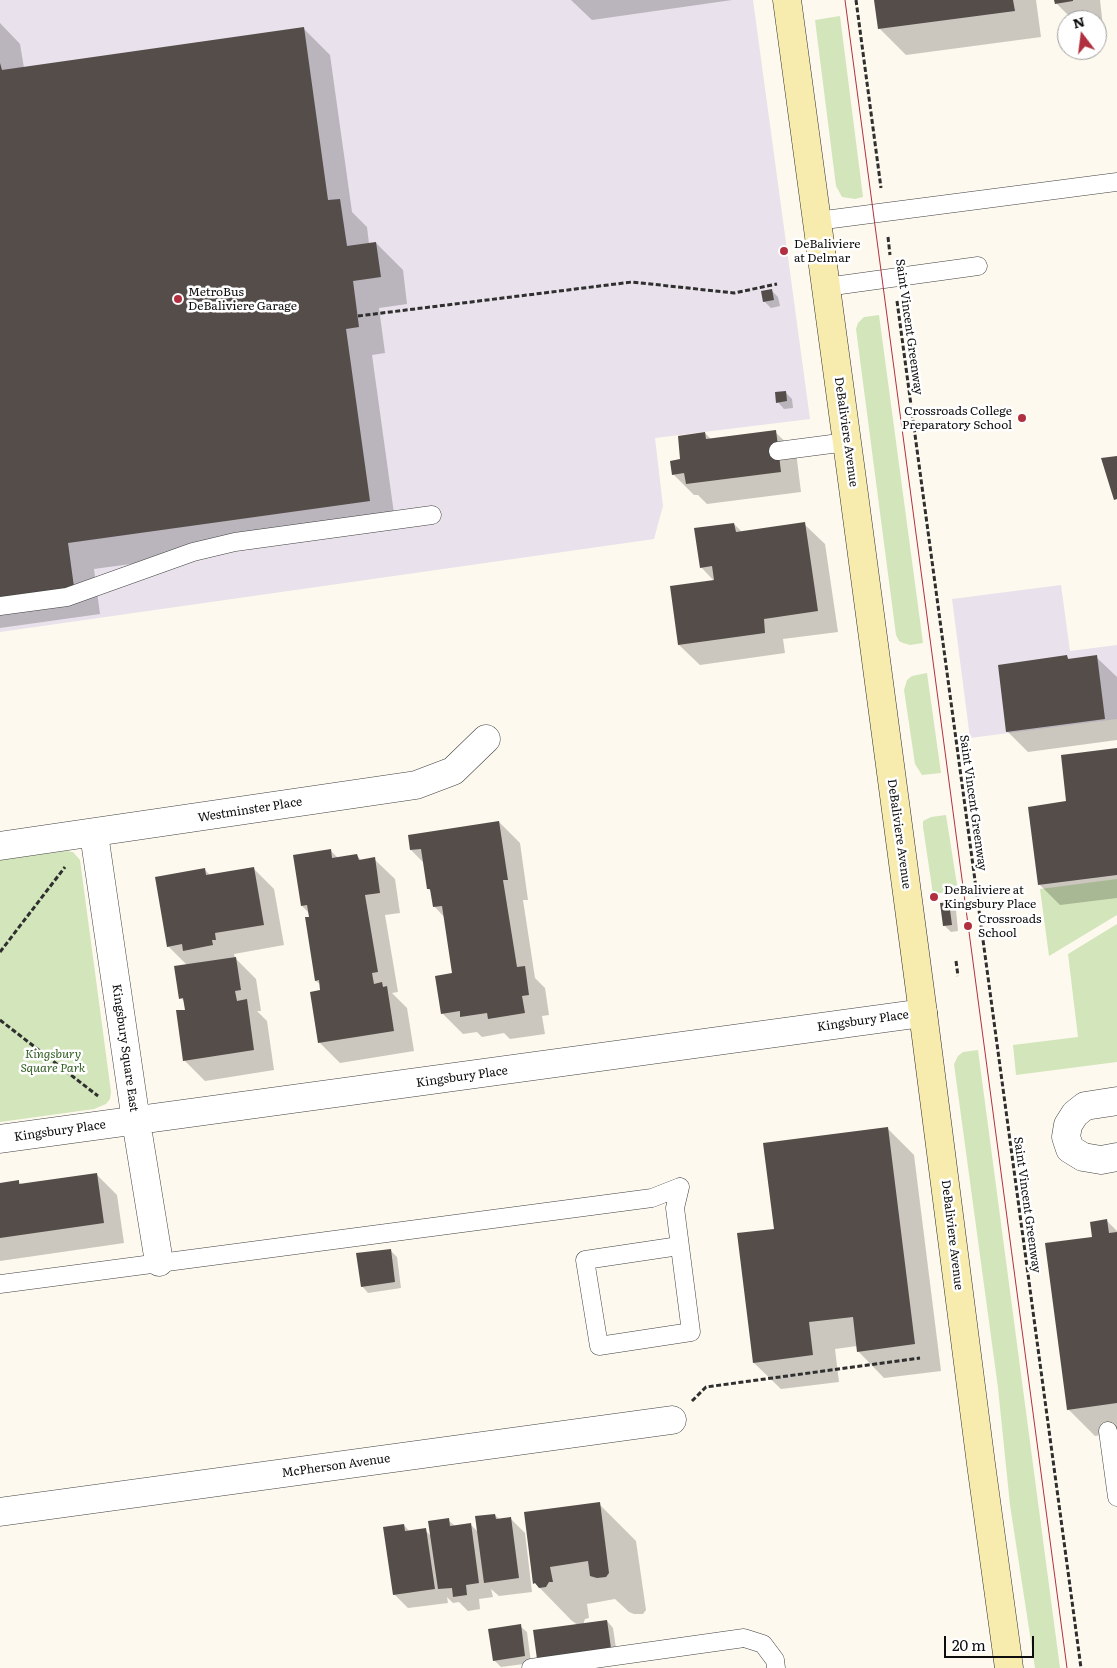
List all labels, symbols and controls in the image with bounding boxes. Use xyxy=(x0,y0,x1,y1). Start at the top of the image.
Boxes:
north arrow xyxy=(1057,10,1107,60)
text: N xyxy=(1070,10,1087,33)
place label: DeBaliviere at Delmar xyxy=(794,237,860,265)
marker: DeBaliviere at Delmar xyxy=(778,245,790,257)
street label: Saint Vincent Greenway xyxy=(892,258,926,396)
place label: MetroBus DeBaliviere Garage xyxy=(188,285,297,313)
marker: MetroBus DeBaliviere Garage xyxy=(172,293,184,305)
street label: DeBaliviere Avenue xyxy=(831,376,861,488)
place label: Crossroads College Preparatory School xyxy=(902,404,1012,432)
marker: Crossroads College Preparatory School xyxy=(1016,412,1028,424)
street label: Saint Vincent Greenway xyxy=(956,734,990,872)
street label: DeBaliviere Avenue xyxy=(884,778,914,890)
street label: Westminster Place xyxy=(197,795,303,825)
place label: DeBaliviere at Kingsbury Place xyxy=(944,883,1036,911)
marker: DeBaliviere at Kingsbury Place xyxy=(928,891,940,903)
place label: Crossroads School xyxy=(978,912,1041,940)
marker: Crossroads School xyxy=(962,920,974,932)
street label: Kingsbury Square East xyxy=(109,983,141,1113)
street label: Kingsbury Place xyxy=(816,1007,910,1035)
park label: Kingsbury Square Park xyxy=(21,1047,85,1075)
street label: Kingsbury Place xyxy=(415,1063,509,1091)
street label: Kingsbury Place xyxy=(13,1117,107,1145)
street label: Saint Vincent Greenway xyxy=(1010,1136,1044,1274)
street label: DeBaliviere Avenue xyxy=(938,1179,966,1291)
street label: McPherson Avenue xyxy=(281,1451,391,1481)
scale bar xyxy=(947,1626,1037,1658)
text: 20 m xyxy=(952,1633,986,1656)

